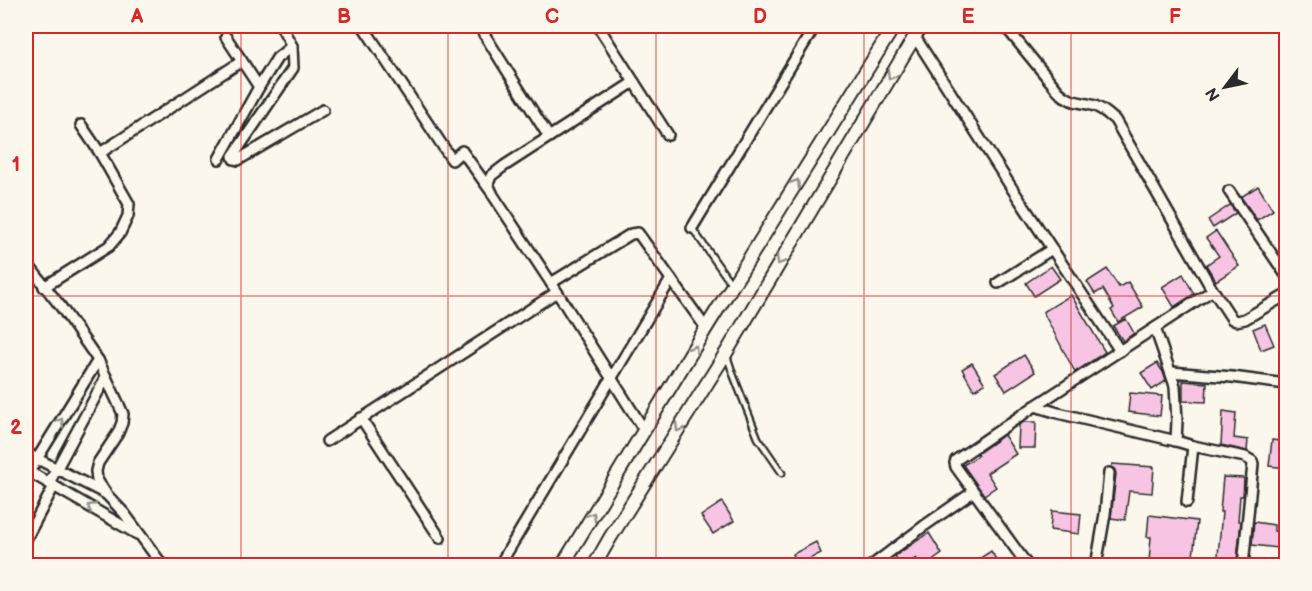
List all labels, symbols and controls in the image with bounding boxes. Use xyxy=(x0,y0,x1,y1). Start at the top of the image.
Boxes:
text: A xyxy=(130,5,144,29)
text: B xyxy=(337,5,351,29)
text: C xyxy=(545,5,559,29)
text: D xyxy=(753,5,767,29)
text: E xyxy=(962,5,975,29)
text: F xyxy=(1169,5,1181,29)
north arrow xyxy=(1195,57,1255,117)
one-way arrow xyxy=(887,70,898,80)
text: N xyxy=(1202,84,1225,104)
text: 1 xyxy=(12,153,20,177)
one-way arrow xyxy=(788,179,800,189)
one-way arrow xyxy=(776,255,788,265)
one-way arrow xyxy=(686,345,698,355)
text: 2 xyxy=(10,416,22,440)
one-way arrow xyxy=(52,418,64,428)
one-way arrow xyxy=(674,422,686,432)
one-way arrow xyxy=(87,503,97,515)
one-way arrow xyxy=(585,512,597,522)

